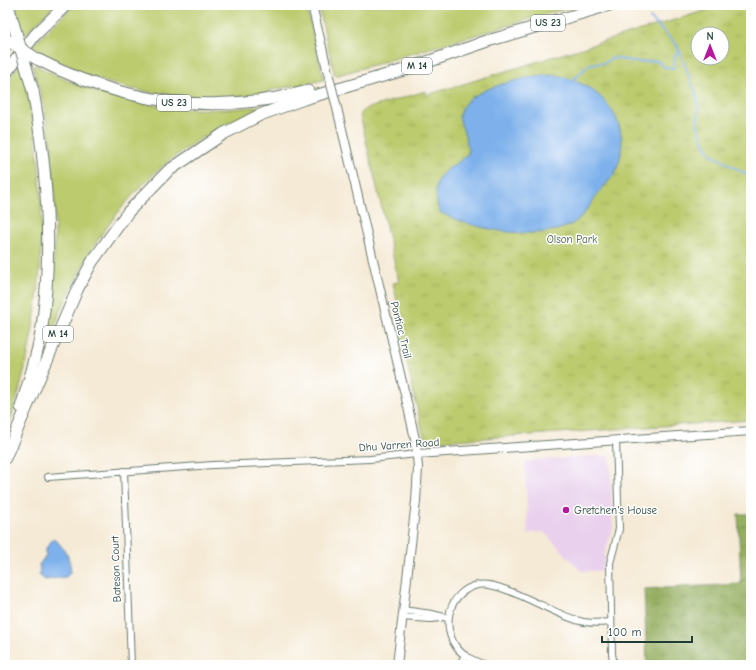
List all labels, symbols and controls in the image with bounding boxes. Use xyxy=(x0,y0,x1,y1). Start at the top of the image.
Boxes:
road number: US 23 xyxy=(531,15,565,31)
north arrow xyxy=(690,26,730,66)
text: N xyxy=(706,30,714,43)
road number: M 14 xyxy=(402,58,432,74)
road number: US 23 xyxy=(157,95,191,111)
park label: Olson Park xyxy=(547,233,598,246)
street label: Pontiac Trail xyxy=(388,300,414,360)
road number: M 14 xyxy=(43,326,73,342)
street label: Dhu Varren Road xyxy=(358,436,440,454)
place label: Gretchen's House xyxy=(574,504,658,517)
marker: Gretchen's House xyxy=(561,505,571,515)
street label: Bateson Court xyxy=(108,535,124,603)
scale bar xyxy=(602,618,692,644)
text: 100 m xyxy=(608,625,641,639)

